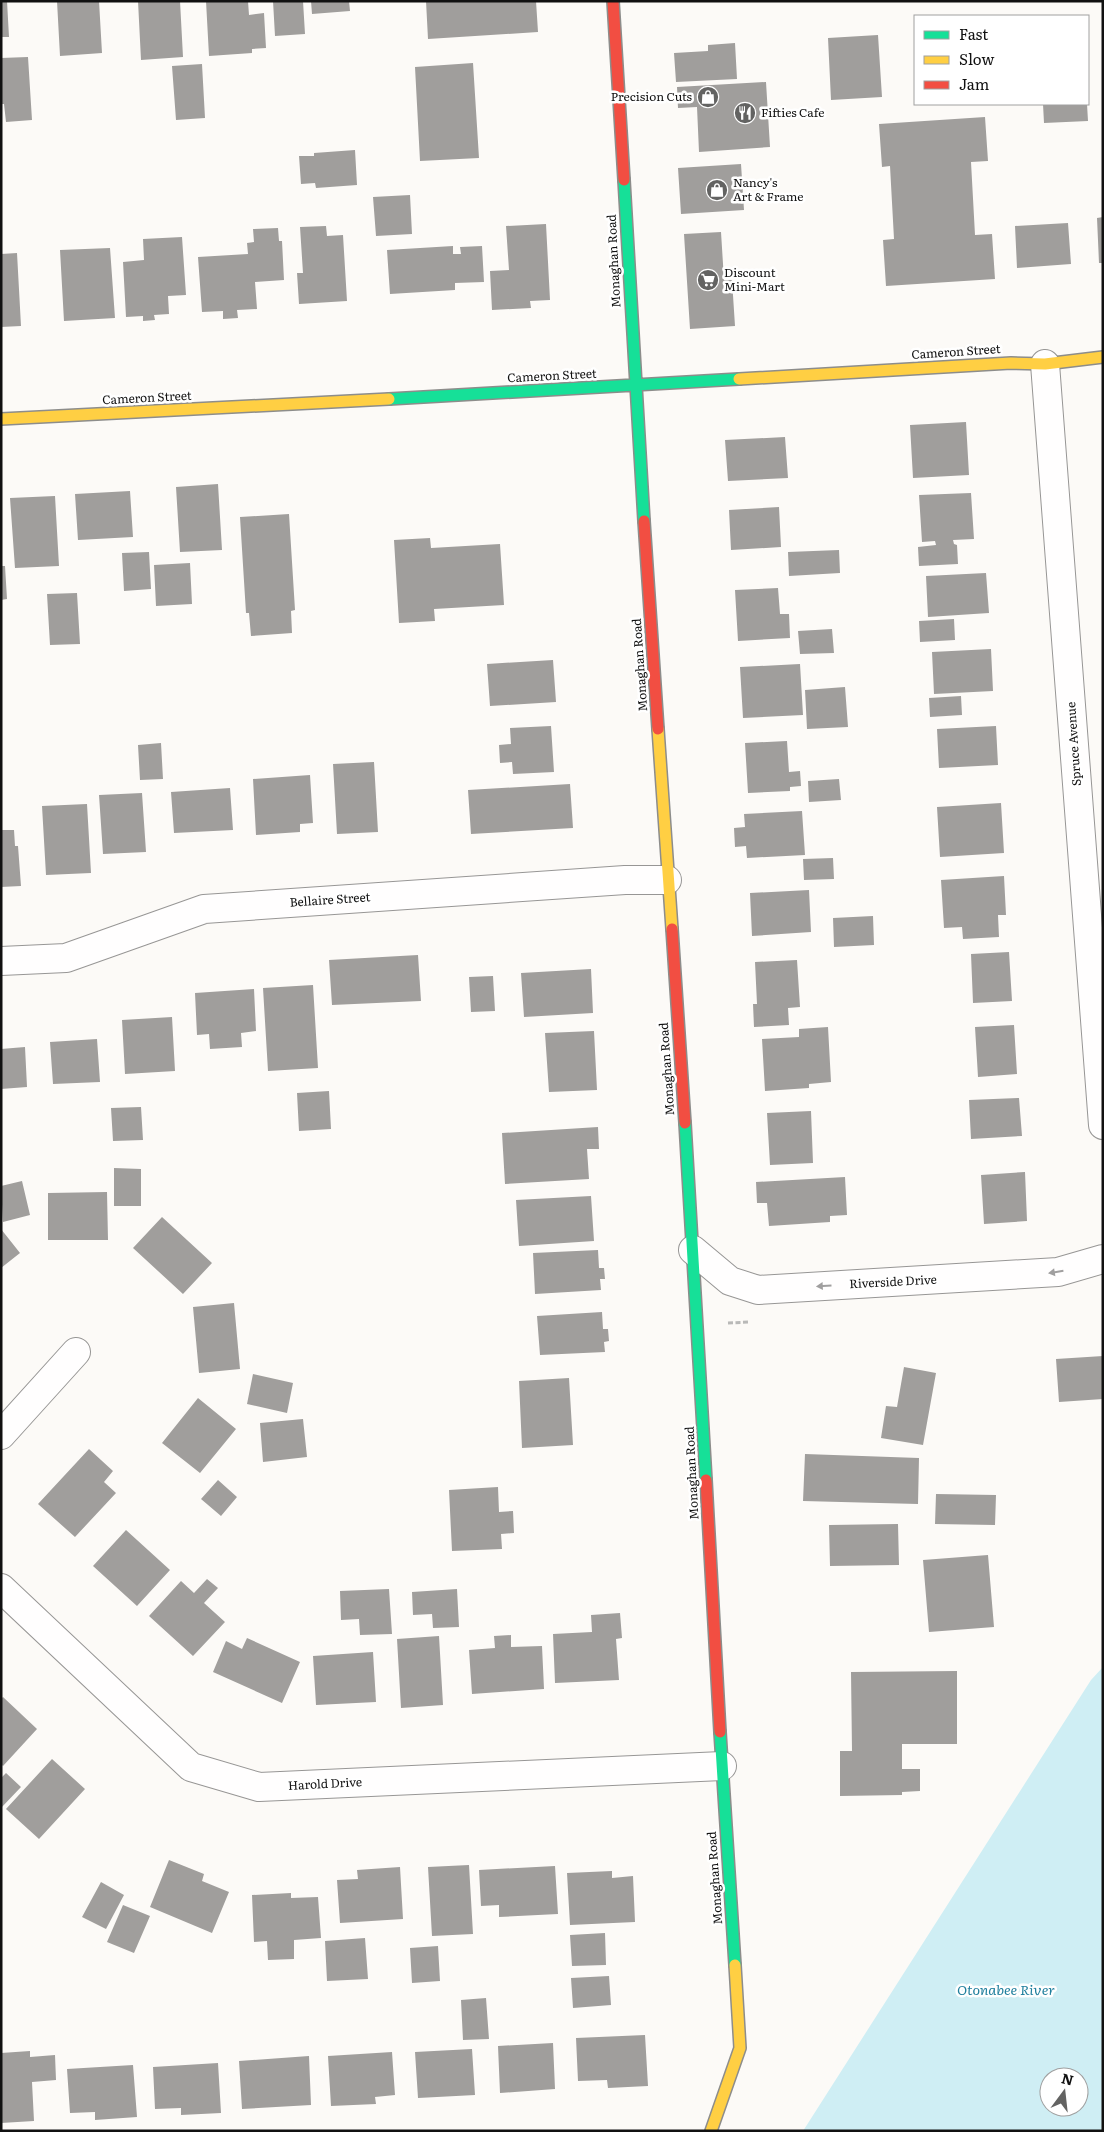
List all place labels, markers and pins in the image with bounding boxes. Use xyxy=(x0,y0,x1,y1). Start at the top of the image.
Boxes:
shop icon: Precision Cuts xyxy=(696,85,720,109)
place label: Precision Cuts xyxy=(611,87,693,105)
restaurant icon: Fifties Cafe xyxy=(733,101,757,125)
place label: Fifties Cafe xyxy=(761,103,825,121)
place label: Nancy's Art & Frame xyxy=(733,173,804,205)
shop icon: Nancy's Art & Frame xyxy=(705,178,729,202)
place label: Discount Mini-Mart xyxy=(724,263,785,295)
supermarket icon: Discount Mini-Mart xyxy=(696,268,720,292)

